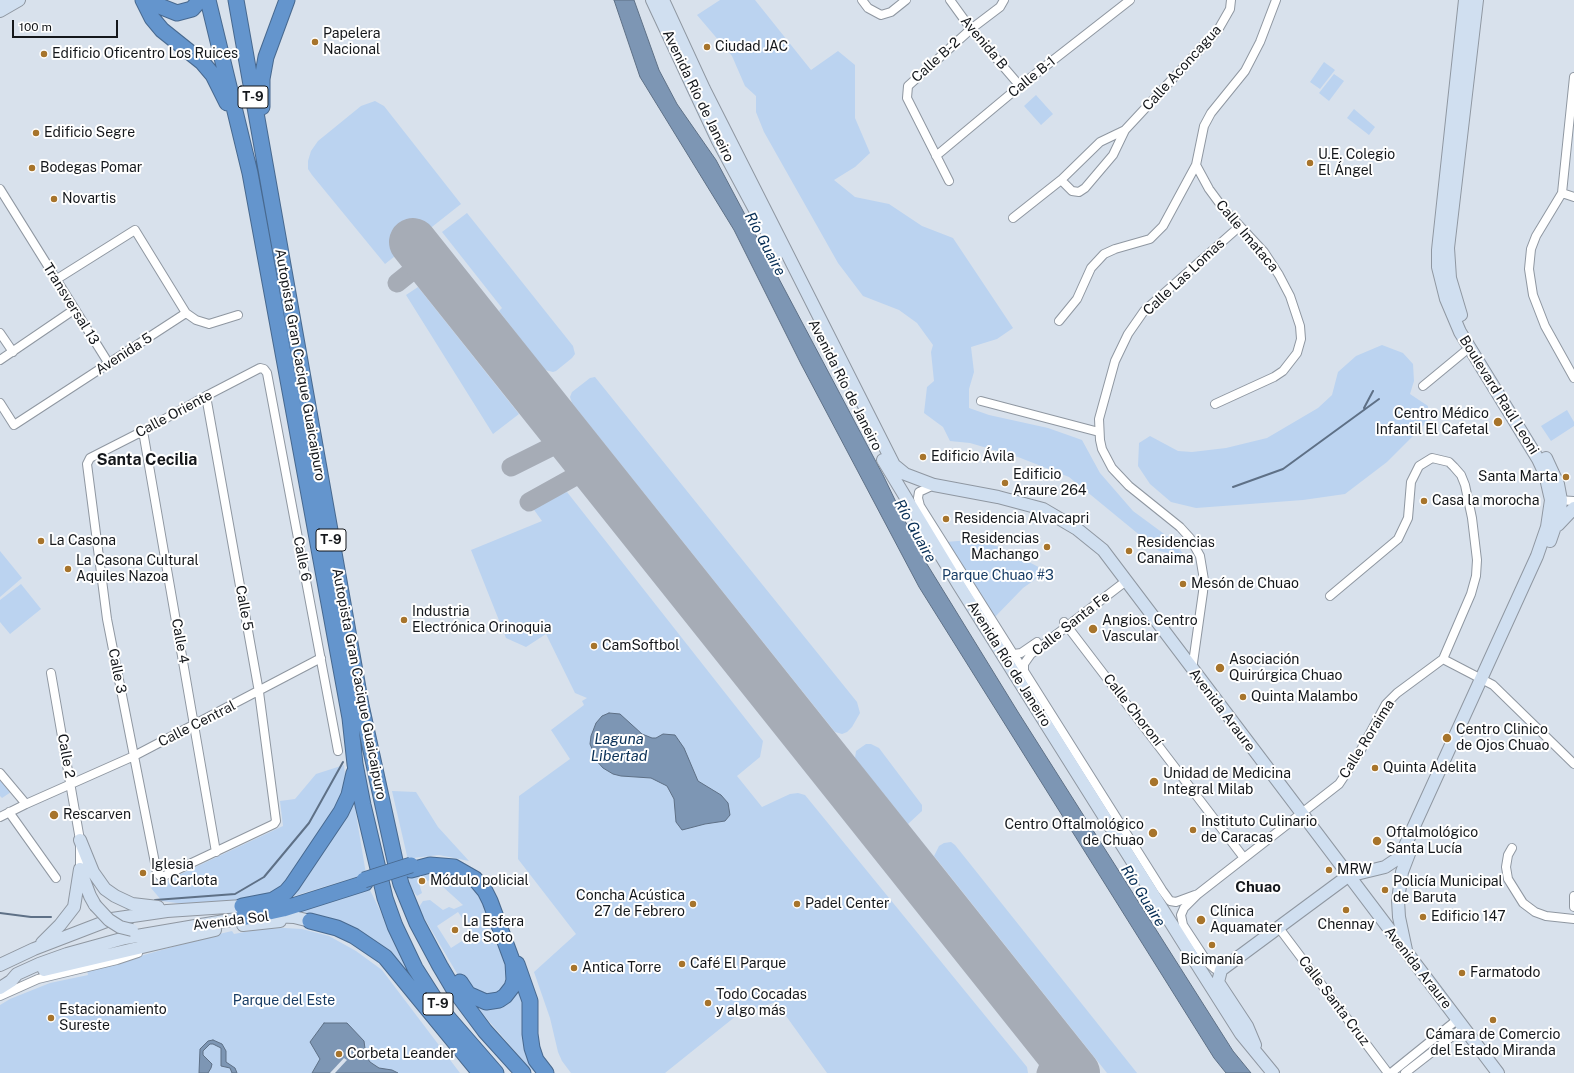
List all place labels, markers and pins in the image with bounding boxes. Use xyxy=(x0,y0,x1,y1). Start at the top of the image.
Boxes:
place label: Papelera Nacional xyxy=(323,26,381,58)
marker: Papelera Nacional xyxy=(310,37,320,47)
place label: Ciudad JAC xyxy=(715,39,788,55)
marker: Ciudad JAC xyxy=(702,42,712,52)
place label: Edificio Oficentro Los Ruices xyxy=(52,46,238,62)
marker: Edificio Oficentro Los Ruices xyxy=(39,49,49,59)
place label: Edificio Segre xyxy=(44,125,135,141)
marker: Edificio Segre xyxy=(31,128,41,138)
place label: U.E. Colegio El Ángel xyxy=(1318,147,1395,180)
marker: U.E. Colegio El Ángel xyxy=(1305,158,1315,168)
place label: Bodegas Pomar xyxy=(40,160,142,176)
marker: Bodegas Pomar xyxy=(27,163,37,173)
place label: Novartis xyxy=(62,191,116,207)
marker: Novartis xyxy=(49,194,59,204)
place label: Centro Médico Infantil El Cafetal xyxy=(1376,406,1489,438)
marker: Centro Médico Infantil El Cafetal xyxy=(1492,416,1504,428)
place label: Edificio Ávila xyxy=(931,449,1014,465)
marker: Edificio Ávila xyxy=(918,452,928,462)
place label: Edificio Araure 264 xyxy=(1013,467,1087,500)
place label: Santa Marta xyxy=(1478,469,1558,485)
marker: Santa Marta xyxy=(1561,472,1571,482)
marker: Edificio Araure 264 xyxy=(1000,478,1010,488)
place label: Casa la morocha xyxy=(1432,493,1539,509)
marker: Casa la morocha xyxy=(1419,496,1429,506)
place label: Residencia Alvacapri xyxy=(954,511,1089,527)
marker: Residencia Alvacapri xyxy=(941,514,951,524)
place label: Residencias Machango xyxy=(961,531,1039,564)
place label: La Casona xyxy=(49,533,116,549)
place label: Residencias Canaima xyxy=(1137,535,1215,568)
marker: La Casona xyxy=(36,536,46,546)
marker: Residencias Machango xyxy=(1042,542,1052,552)
marker: Residencias Canaima xyxy=(1124,546,1134,556)
place label: La Casona Cultural Aquiles Nazoa xyxy=(76,553,199,586)
marker: La Casona Cultural Aquiles Nazoa xyxy=(63,564,73,574)
place label: Mesón de Chuao xyxy=(1191,576,1299,592)
marker: Mesón de Chuao xyxy=(1178,579,1188,589)
place label: Industria Electrónica Orinoquia xyxy=(412,604,552,636)
place label: Angios. Centro Vascular xyxy=(1102,613,1198,646)
marker: Industria Electrónica Orinoquia xyxy=(399,615,409,625)
marker: Angios. Centro Vascular xyxy=(1087,623,1099,635)
place label: CamSoftbol xyxy=(602,638,679,654)
marker: CamSoftbol xyxy=(589,641,599,651)
place label: Asociación Quirúrgica Chuao xyxy=(1229,652,1343,684)
marker: Asociación Quirúrgica Chuao xyxy=(1214,662,1226,674)
place label: Quinta Malambo xyxy=(1251,689,1358,705)
marker: Quinta Malambo xyxy=(1238,692,1248,702)
place label: Centro Clinico de Ojos Chuao xyxy=(1456,722,1549,754)
marker: Centro Clinico de Ojos Chuao xyxy=(1441,732,1453,744)
place label: Quinta Adelita xyxy=(1383,760,1476,776)
marker: Quinta Adelita xyxy=(1370,763,1380,773)
place label: Unidad de Medicina Integral Milab xyxy=(1163,766,1291,798)
marker: Unidad de Medicina Integral Milab xyxy=(1148,776,1160,788)
place label: Rescarven xyxy=(63,807,131,823)
marker: Rescarven xyxy=(48,809,60,821)
place label: Instituto Culinario de Caracas xyxy=(1201,814,1317,846)
place label: Centro Oftalmológico de Chuao xyxy=(1004,817,1144,850)
marker: Instituto Culinario de Caracas xyxy=(1188,825,1198,835)
place label: Oftalmológico Santa Lucía xyxy=(1386,825,1478,858)
marker: Centro Oftalmológico de Chuao xyxy=(1147,827,1159,839)
marker: Oftalmológico Santa Lucía xyxy=(1371,835,1383,847)
place label: Iglesia La Carlota xyxy=(151,857,217,890)
place label: MRW xyxy=(1337,862,1372,878)
marker: MRW xyxy=(1324,865,1334,875)
marker: Iglesia La Carlota xyxy=(138,868,148,878)
place label: Módulo policial xyxy=(430,873,529,889)
place label: Policía Municipal de Baruta xyxy=(1393,874,1503,906)
marker: Módulo policial xyxy=(417,876,427,886)
marker: Policía Municipal de Baruta xyxy=(1380,885,1390,895)
place label: Concha Acústica 27 de Febrero xyxy=(576,888,685,920)
place label: Padel Center xyxy=(805,896,889,912)
marker: Concha Acústica 27 de Febrero xyxy=(688,899,698,909)
marker: Padel Center xyxy=(792,899,802,909)
place label: Clínica Aquamater xyxy=(1210,904,1282,936)
marker: Chennay xyxy=(1341,905,1351,915)
place label: Edificio 147 xyxy=(1431,909,1506,925)
marker: Edificio 147 xyxy=(1418,912,1428,922)
place label: La Esfera de Soto xyxy=(463,914,524,946)
marker: Clínica Aquamater xyxy=(1195,914,1207,926)
place label: Chennay xyxy=(1318,917,1374,933)
marker: La Esfera de Soto xyxy=(450,925,460,935)
marker: Bicimanía xyxy=(1207,940,1217,950)
place label: Bicimanía xyxy=(1181,952,1243,968)
place label: Café El Parque xyxy=(690,956,786,972)
marker: Café El Parque xyxy=(677,959,687,969)
place label: Antica Torre xyxy=(582,960,661,976)
marker: Antica Torre xyxy=(569,963,579,973)
place label: Farmatodo xyxy=(1470,965,1540,981)
marker: Farmatodo xyxy=(1457,968,1467,978)
place label: Todo Cocadas y algo más xyxy=(716,987,807,1020)
marker: Todo Cocadas y algo más xyxy=(703,998,713,1008)
place label: Estacionamiento Sureste xyxy=(59,1002,167,1034)
marker: Estacionamiento Sureste xyxy=(46,1013,56,1023)
marker: Cámara de Comercio del Estado Miranda xyxy=(1488,1015,1498,1025)
place label: Cámara de Comercio del Estado Miranda xyxy=(1426,1027,1560,1060)
place label: Corbeta Leander xyxy=(347,1046,456,1062)
marker: Corbeta Leander xyxy=(334,1049,344,1059)

